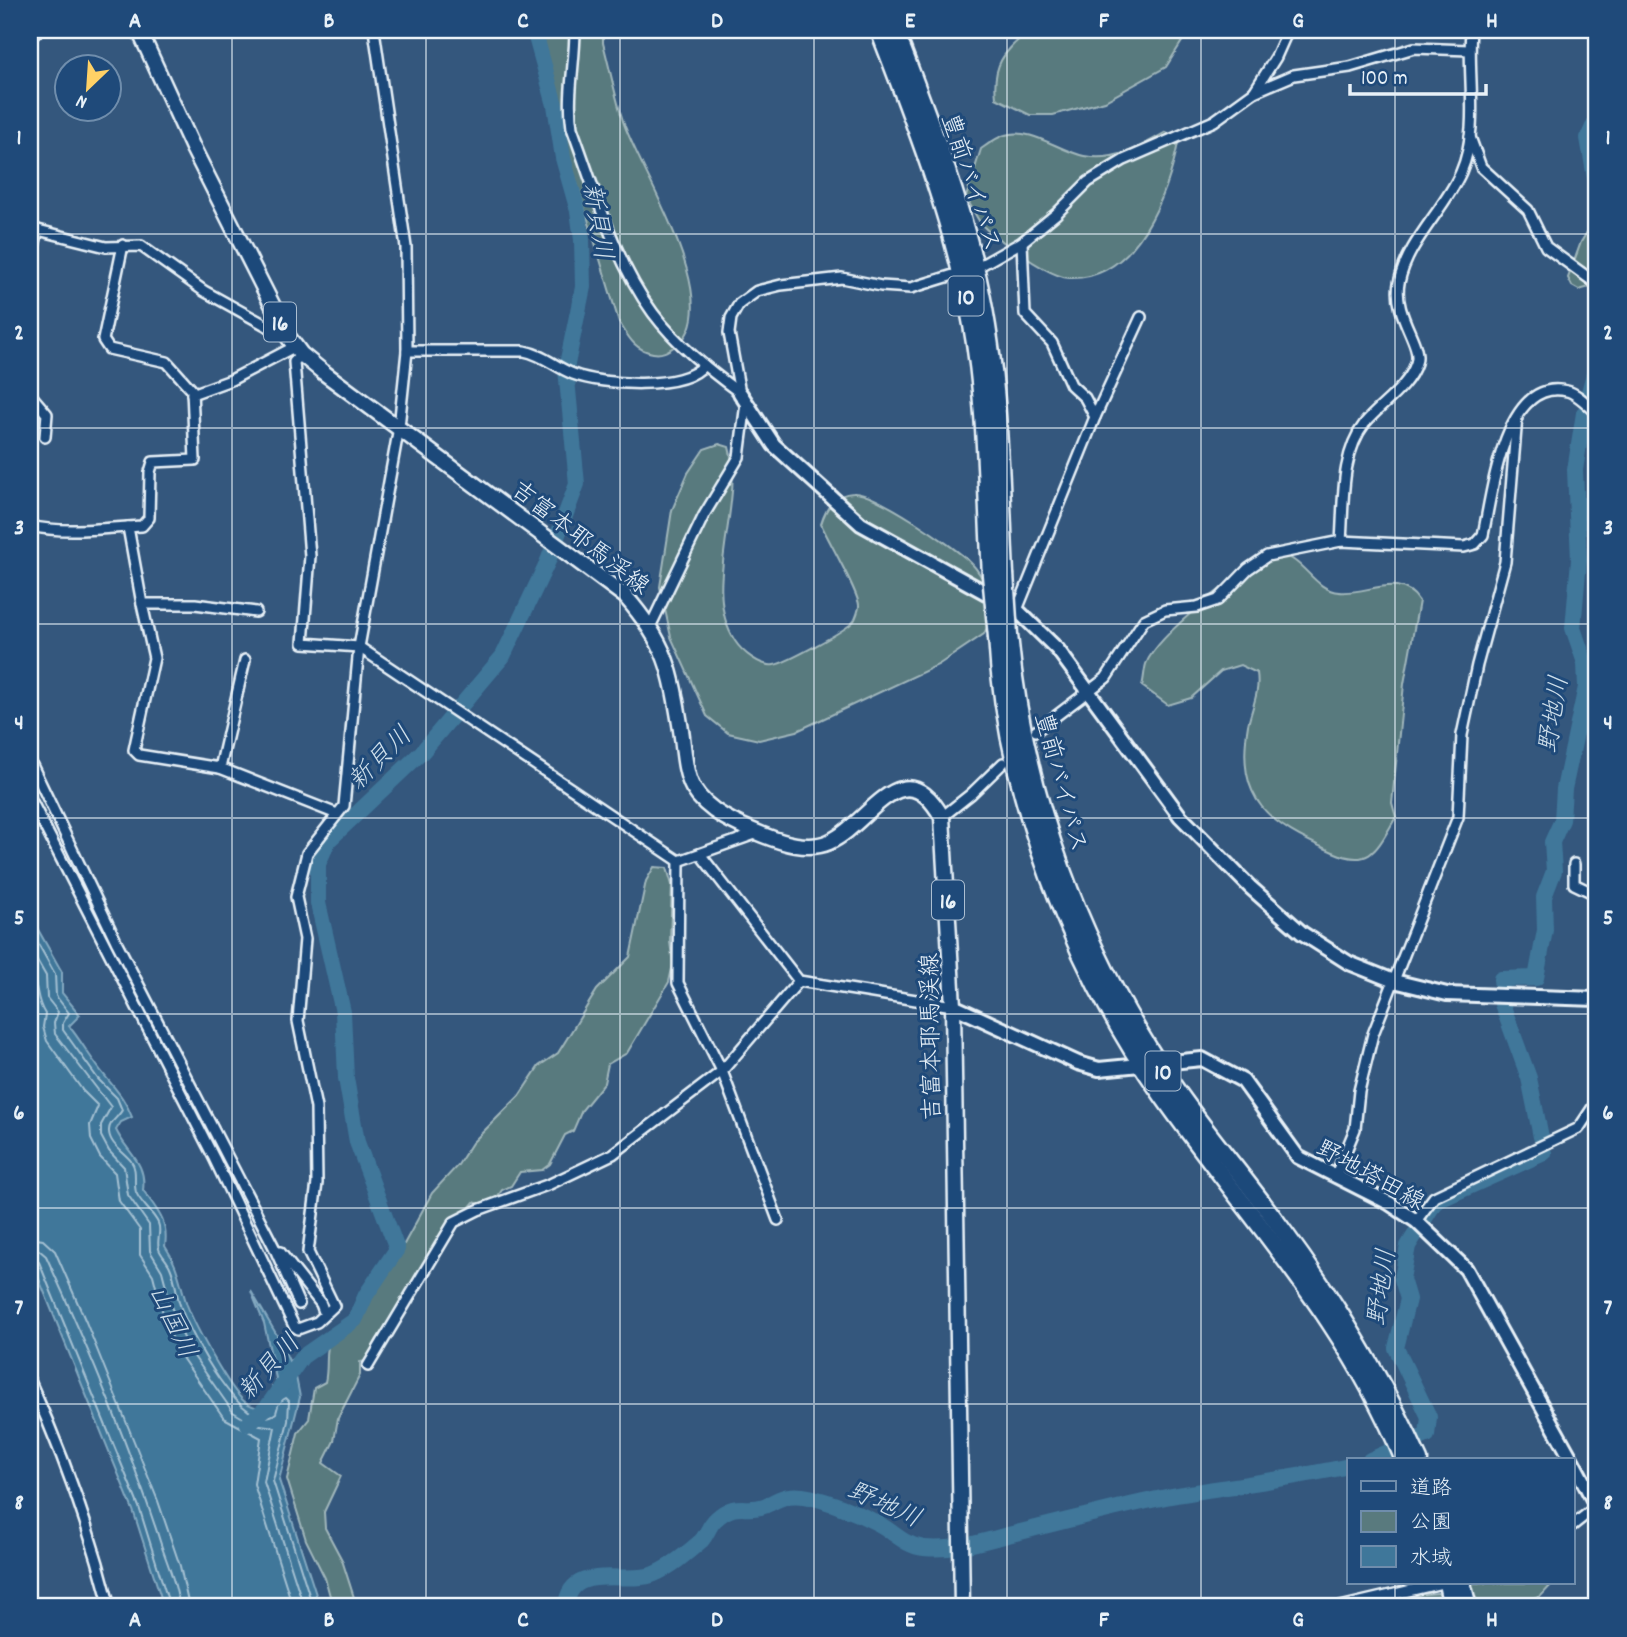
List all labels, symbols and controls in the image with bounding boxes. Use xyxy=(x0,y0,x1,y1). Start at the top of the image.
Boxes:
text: A xyxy=(129,6,141,39)
text: B xyxy=(324,6,335,39)
text: C xyxy=(517,6,529,39)
text: D xyxy=(711,6,723,39)
text: E xyxy=(905,6,916,39)
text: F xyxy=(1099,6,1110,39)
text: G xyxy=(1292,6,1304,39)
text: H xyxy=(1486,6,1498,39)
north arrow xyxy=(52,52,122,122)
scale bar xyxy=(1350,52,1487,96)
text: 100 m xyxy=(1361,65,1408,95)
text: N xyxy=(72,86,92,114)
street label: 豊前バイパス xyxy=(931,109,1007,256)
text: 1 xyxy=(16,123,22,156)
text: 1 xyxy=(1605,123,1611,156)
water label: 新貝川 xyxy=(571,180,620,263)
road number: 10 xyxy=(948,276,984,316)
road number: 16 xyxy=(264,302,296,342)
text: 2 xyxy=(14,318,24,351)
text: 2 xyxy=(1603,318,1613,351)
street label: 吉富本耶馬渓線 xyxy=(502,474,656,604)
text: 3 xyxy=(14,513,24,546)
text: 3 xyxy=(1603,513,1613,546)
water label: 野地川 xyxy=(1531,673,1580,756)
text: 4 xyxy=(14,708,24,741)
text: 4 xyxy=(1603,708,1613,741)
street label: 豊前バイパス xyxy=(1024,709,1094,856)
water label: 新貝川 xyxy=(341,719,422,800)
road number: 16 xyxy=(932,880,964,920)
text: 5 xyxy=(14,903,24,936)
text: 5 xyxy=(1603,903,1613,936)
street label: 吉富本耶馬渓線 xyxy=(915,953,951,1121)
road number: 10 xyxy=(1146,1052,1180,1090)
text: 6 xyxy=(13,1098,25,1131)
text: 6 xyxy=(1602,1098,1614,1131)
street label: 野地塔田線 xyxy=(1309,1133,1430,1221)
water label: 野地川 xyxy=(1360,1246,1407,1329)
water label: 山国川 xyxy=(138,1279,204,1366)
text: 7 xyxy=(15,1293,24,1326)
text: 7 xyxy=(1604,1293,1613,1326)
water label: 新貝川 xyxy=(231,1327,310,1410)
legend xyxy=(1347,1458,1574,1584)
water label: 野地川 xyxy=(840,1473,927,1539)
text: 道路 xyxy=(1410,1475,1452,1505)
text: 8 xyxy=(14,1488,24,1521)
text: 8 xyxy=(1603,1488,1613,1521)
text: 公園 xyxy=(1410,1509,1452,1539)
text: 水域 xyxy=(1410,1545,1452,1575)
text: A xyxy=(129,1605,141,1637)
text: B xyxy=(324,1605,335,1637)
text: C xyxy=(517,1605,529,1637)
text: D xyxy=(711,1605,723,1637)
text: E xyxy=(905,1605,916,1637)
text: F xyxy=(1099,1605,1110,1637)
text: G xyxy=(1292,1605,1304,1637)
text: H xyxy=(1486,1605,1498,1637)

